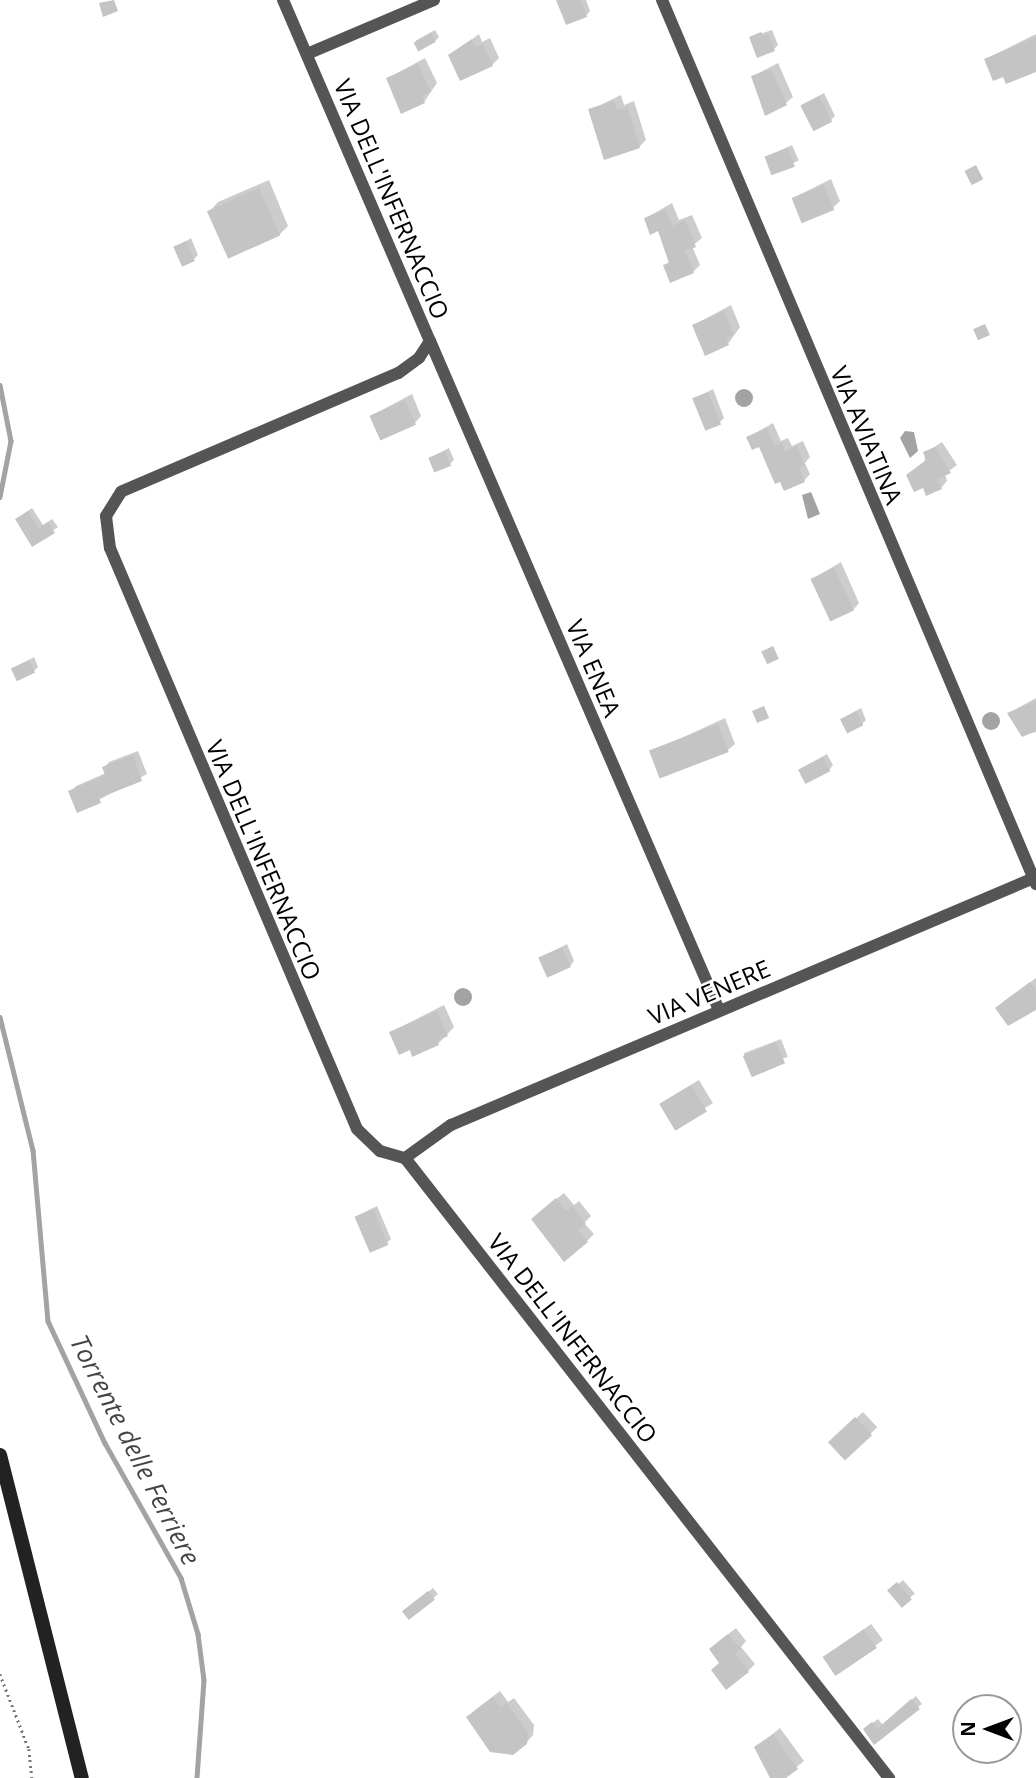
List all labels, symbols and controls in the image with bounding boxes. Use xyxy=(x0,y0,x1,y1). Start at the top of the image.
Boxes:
street label: VIA DELL'INFERNACCIO xyxy=(328,75,456,323)
street label: VIA AVIATINA xyxy=(825,362,909,508)
street label: VIA ENEA xyxy=(561,615,627,721)
street label: VIA DELL'INFERNACCIO xyxy=(200,736,328,984)
street label: VIA VENERE xyxy=(644,953,774,1031)
street label: VIA DELL'INFERNACCIO xyxy=(482,1228,664,1448)
water label: Torrente delle Ferriere xyxy=(63,1330,207,1570)
north arrow xyxy=(952,1694,1022,1764)
text: N xyxy=(955,1721,981,1737)

